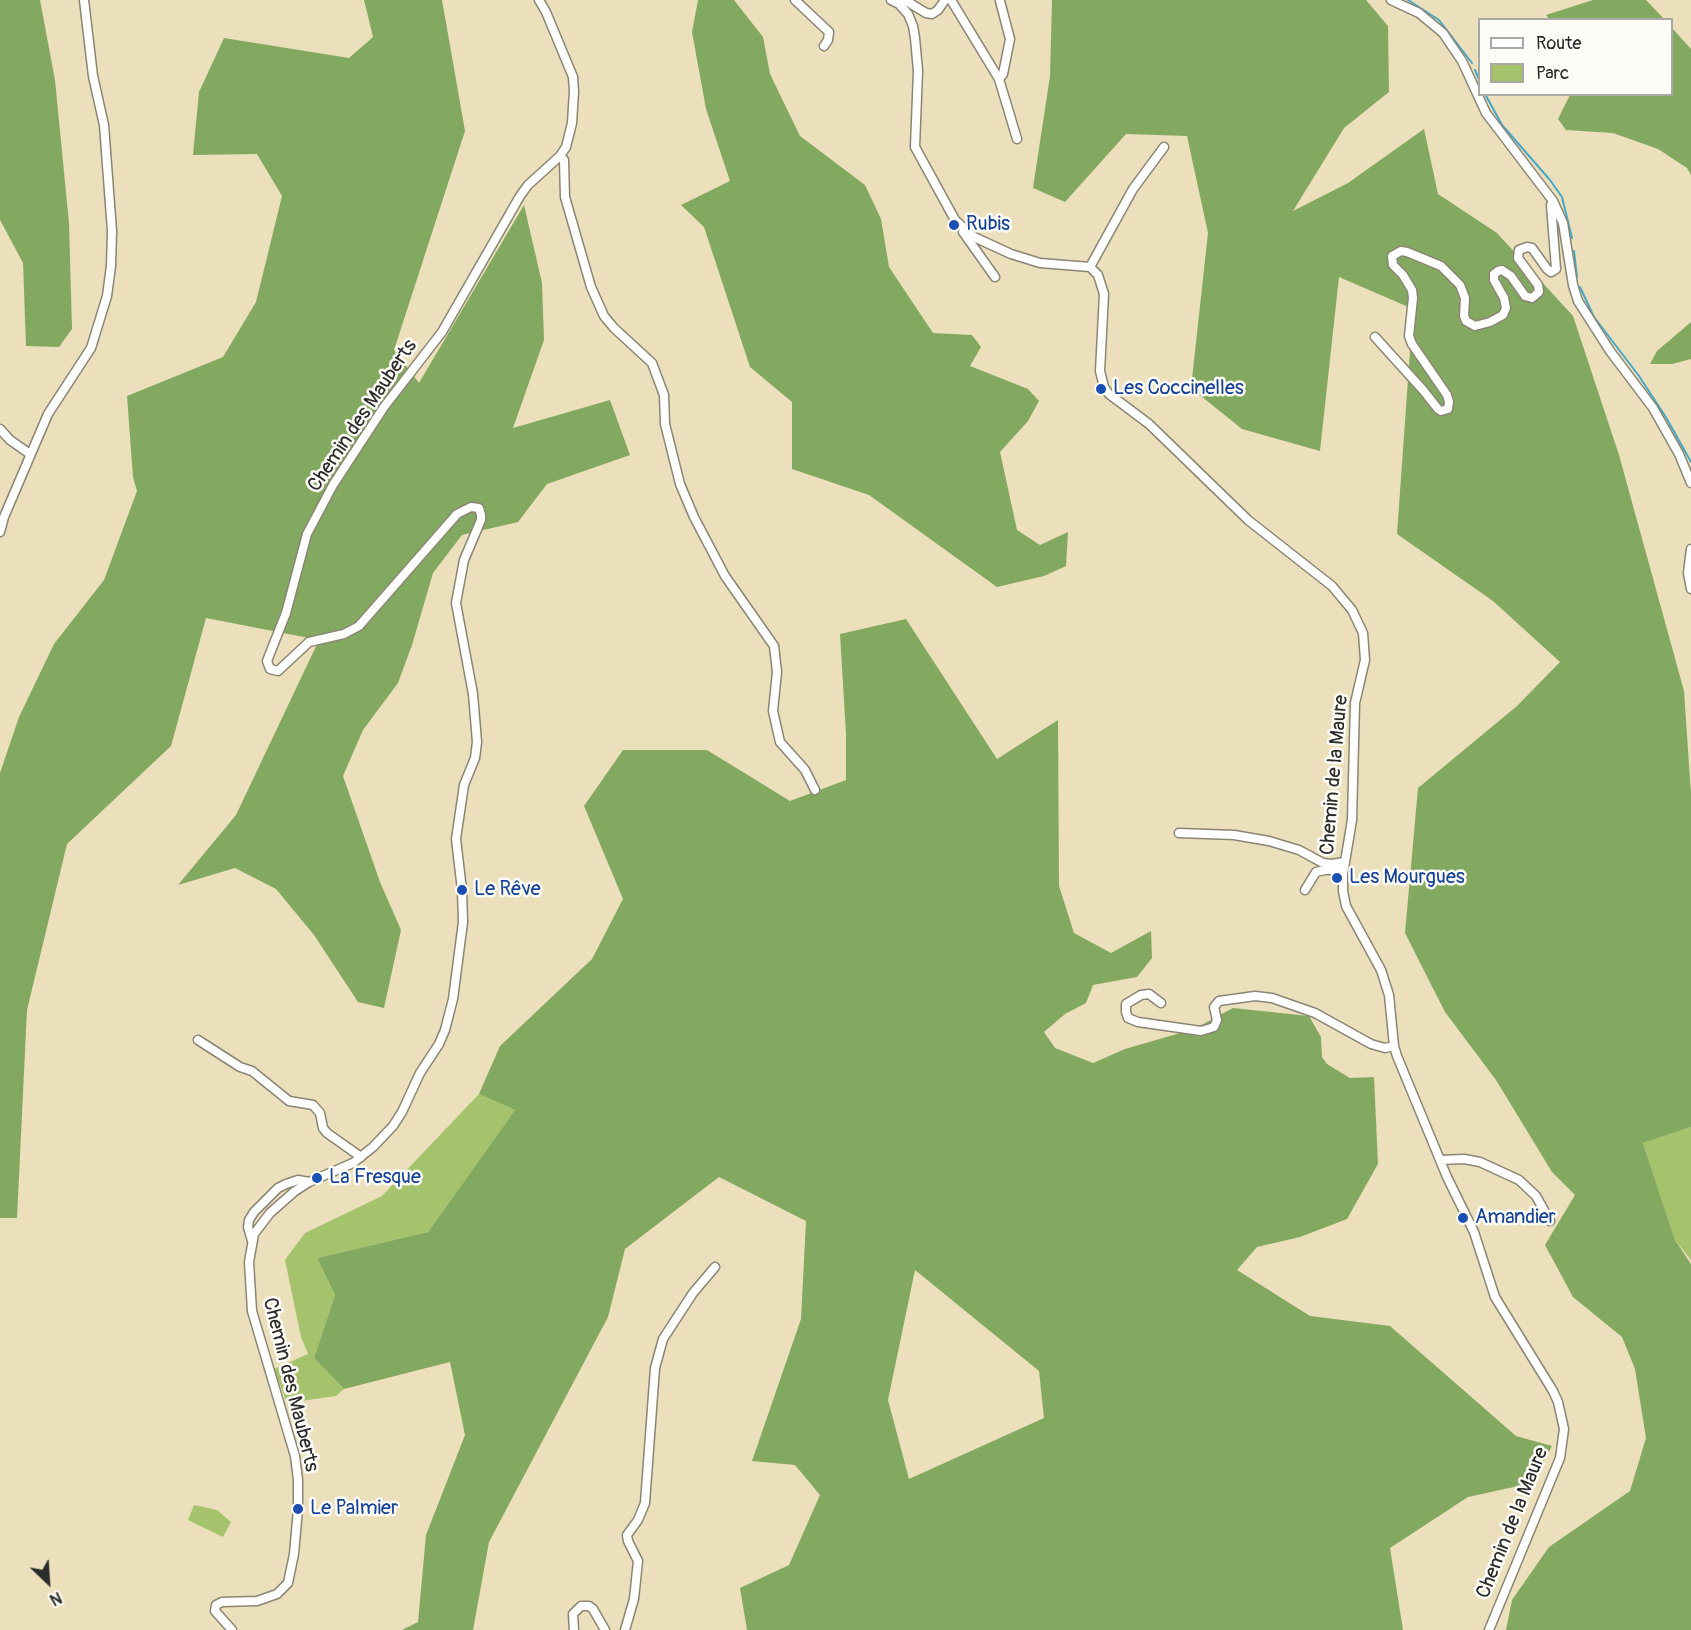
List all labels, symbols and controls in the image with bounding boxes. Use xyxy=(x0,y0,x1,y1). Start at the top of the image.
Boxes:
legend xyxy=(1478,18,1673,96)
text: Route xyxy=(1536,32,1581,55)
text: Parc xyxy=(1536,62,1569,85)
place label: Rubis xyxy=(966,213,1010,237)
marker: Rubis xyxy=(947,218,961,232)
street label: Chemin des Mauberts xyxy=(303,335,423,497)
place label: Les Coccinelles xyxy=(1113,377,1244,401)
marker: Les Coccinelles xyxy=(1094,382,1108,396)
street label: Chemin de la Maure xyxy=(1316,694,1354,856)
place label: Les Mourgues xyxy=(1349,866,1465,890)
marker: Les Mourgues xyxy=(1330,871,1344,885)
place label: Le Rêve xyxy=(474,878,541,902)
marker: Le Rêve xyxy=(455,883,469,897)
place label: La Fresque xyxy=(329,1166,421,1190)
marker: La Fresque xyxy=(310,1171,324,1185)
place label: Amandier xyxy=(1475,1206,1556,1230)
marker: Amandier xyxy=(1456,1211,1470,1225)
street label: Chemin des Mauberts xyxy=(257,1296,323,1474)
street label: Chemin de la Maure xyxy=(1472,1444,1554,1602)
place label: Le Palmier xyxy=(310,1497,398,1521)
marker: Le Palmier xyxy=(291,1502,305,1516)
north arrow xyxy=(18,1552,78,1612)
text: N xyxy=(46,1587,65,1610)

